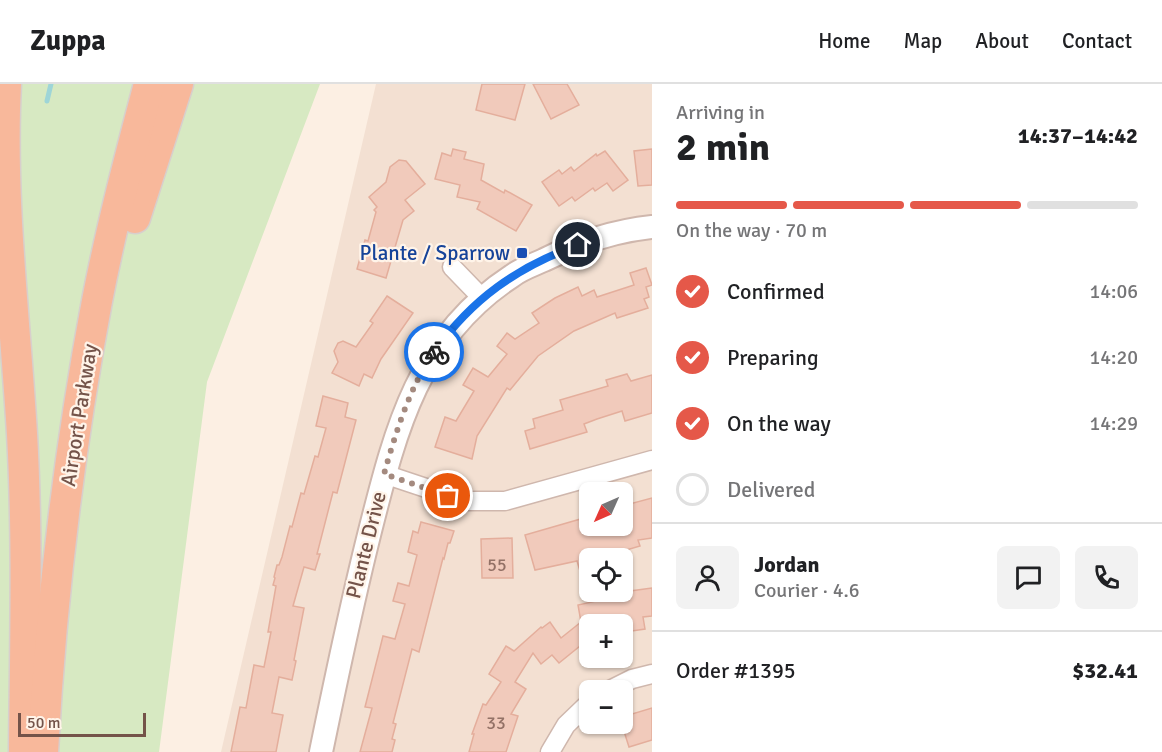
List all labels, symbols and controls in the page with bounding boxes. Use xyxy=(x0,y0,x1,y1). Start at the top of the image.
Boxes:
text: Zuppa xyxy=(30,24,106,58)
text: Home xyxy=(818,28,871,54)
text: Map xyxy=(904,28,942,54)
text: About xyxy=(975,28,1029,54)
text: Contact xyxy=(1062,28,1132,54)
text: Arriving in xyxy=(676,100,765,125)
text: 14:37–14:42 xyxy=(1018,122,1138,149)
text: 2 min xyxy=(676,123,770,171)
text: On the way · 70 m xyxy=(676,218,827,243)
pin xyxy=(552,219,603,270)
icon: home xyxy=(561,228,594,261)
place label: Plante / Sparrow xyxy=(360,240,510,266)
marker: Plante / Sparrow xyxy=(515,246,529,260)
icon: check xyxy=(676,275,709,308)
text: Confirmed xyxy=(727,278,825,305)
text: 14:06 xyxy=(1089,279,1138,304)
courier xyxy=(404,322,464,382)
icon: bike xyxy=(418,336,451,369)
icon: check xyxy=(676,341,709,374)
street label: Airport Parkway xyxy=(55,342,103,488)
text: Preparing xyxy=(727,344,819,371)
text: 14:20 xyxy=(1089,345,1138,370)
icon: check xyxy=(676,407,709,440)
text: On the way xyxy=(727,410,831,437)
text: 14:29 xyxy=(1089,411,1138,436)
pin xyxy=(422,470,473,521)
text: Delivered xyxy=(727,476,815,503)
icon: bag xyxy=(431,479,464,512)
north arrow xyxy=(579,482,633,536)
map controls xyxy=(579,482,633,734)
street label: Plante Drive xyxy=(340,489,392,601)
button: person xyxy=(676,546,739,609)
button: chat xyxy=(997,546,1060,609)
button: phone xyxy=(1075,546,1138,609)
button: locate xyxy=(579,548,633,602)
text: Jordan xyxy=(754,551,820,578)
house number: 55 xyxy=(487,554,507,576)
text: Courier · 4.6 xyxy=(754,578,860,603)
button: + xyxy=(579,614,633,668)
text: Order #1395 xyxy=(676,657,796,684)
text: $32.41 xyxy=(1072,657,1138,684)
button: − xyxy=(579,680,633,734)
scale bar xyxy=(18,710,146,738)
house number: 33 xyxy=(486,712,506,734)
text: 50 m xyxy=(27,713,61,733)

